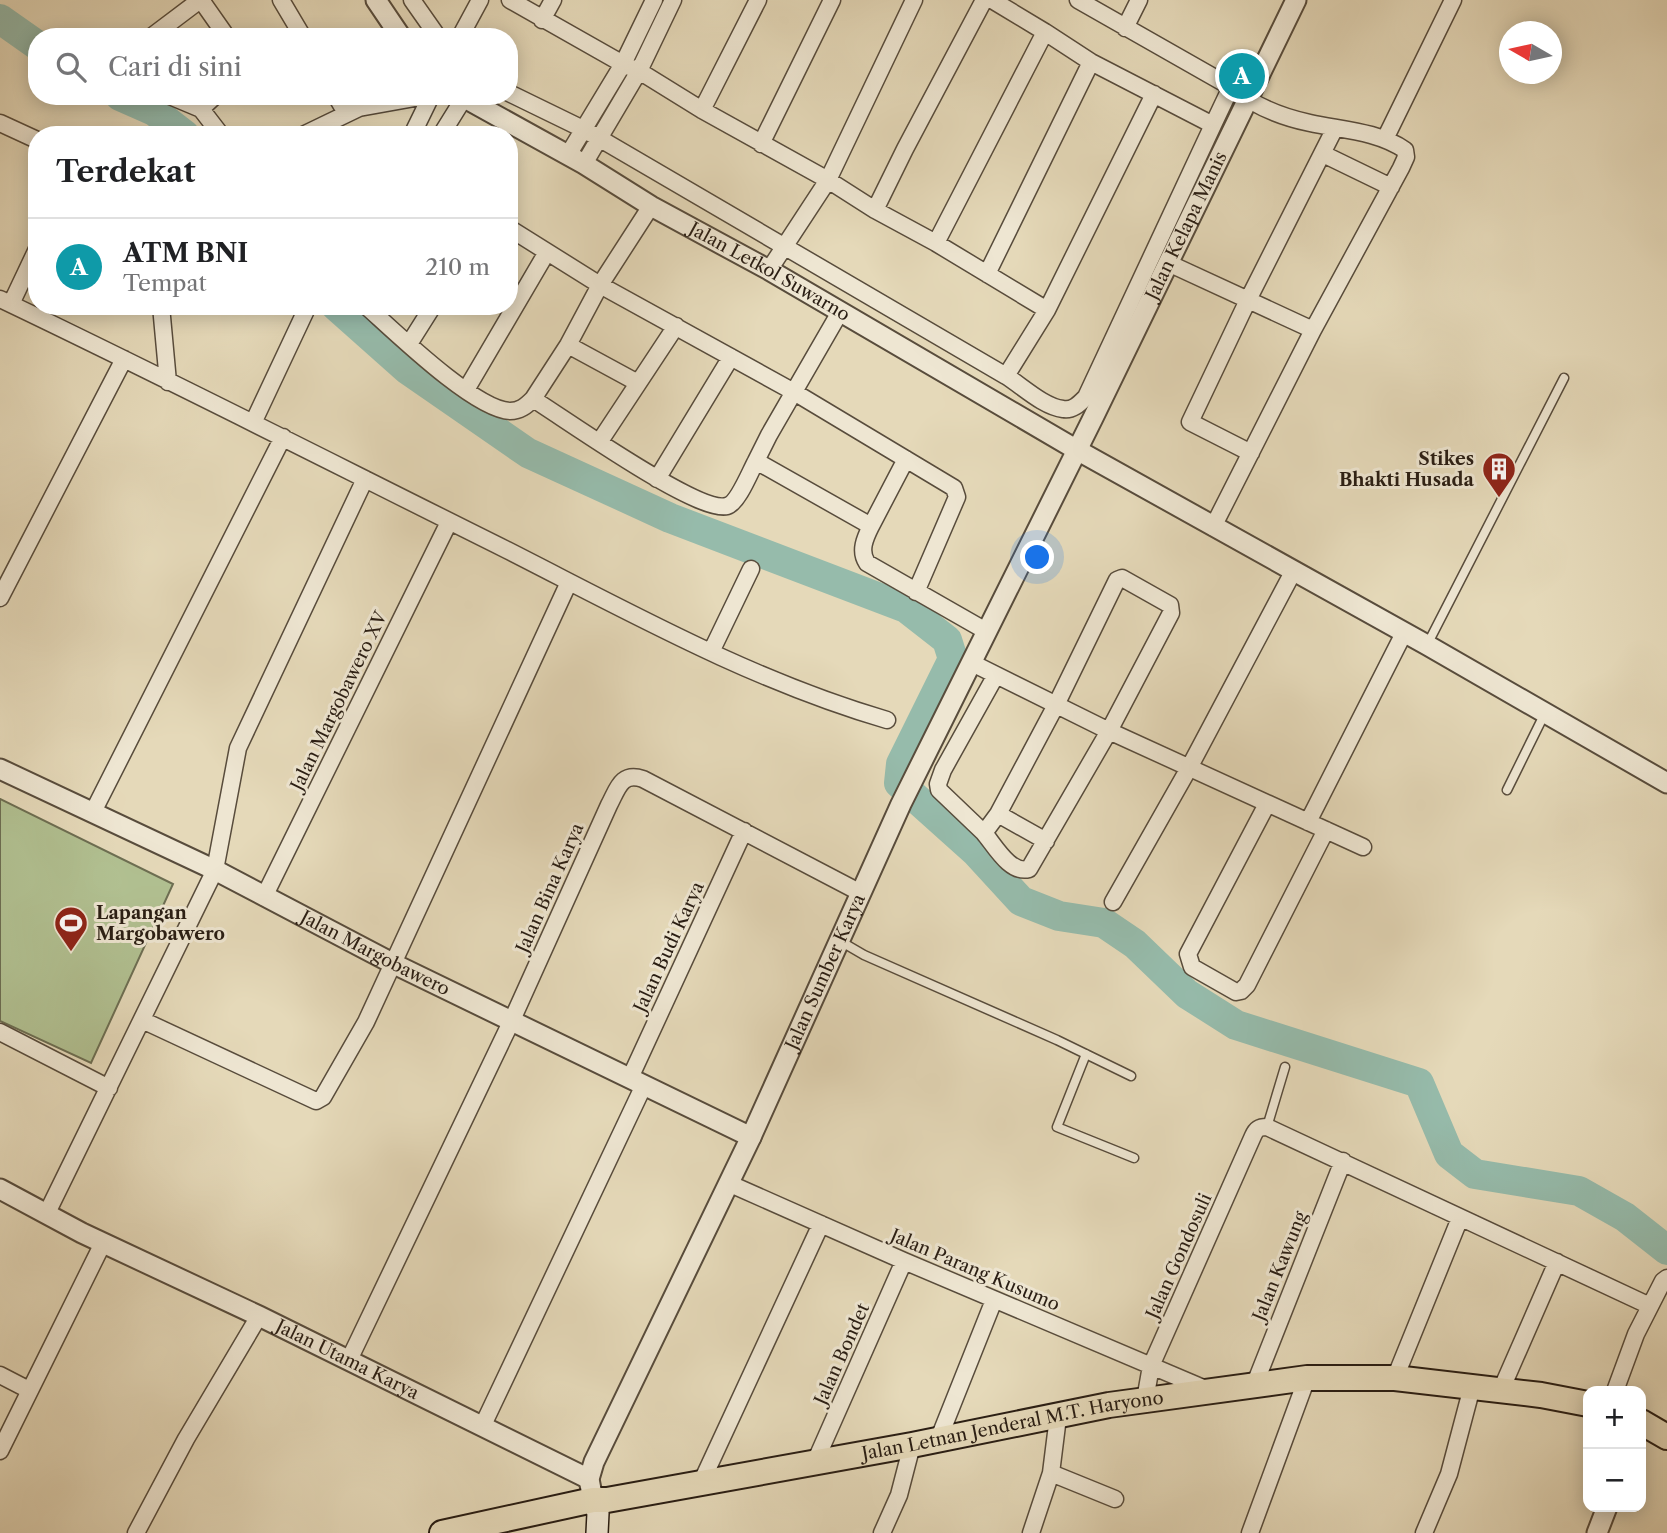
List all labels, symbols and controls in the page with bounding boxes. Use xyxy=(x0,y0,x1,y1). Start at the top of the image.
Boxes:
north arrow xyxy=(1499,21,1562,84)
search box xyxy=(28,28,518,105)
icon: search xyxy=(52,48,90,86)
pin: A xyxy=(1219,50,1265,102)
text: Cari di sini xyxy=(108,51,242,83)
street label: Jalan Kelapa Manis xyxy=(1140,148,1232,306)
text: Terdekat xyxy=(56,153,196,190)
street label: Jalan Letkol Suwarno xyxy=(682,216,854,326)
text: ATM BNI xyxy=(123,237,248,269)
text: A xyxy=(70,253,88,281)
text: 210 m xyxy=(425,253,490,281)
text: Tempat xyxy=(123,269,207,297)
place label: Stikes Bhakti Husada xyxy=(1339,448,1475,491)
building icon: Stikes Bhakti Husada xyxy=(1480,450,1518,499)
your location xyxy=(1020,540,1054,574)
street label: Jalan Margobawero XV xyxy=(285,607,392,797)
street label: Jalan Bina Karya xyxy=(510,819,589,959)
street label: Jalan Budi Karya xyxy=(628,878,709,1019)
street label: Jalan Sumber Karya xyxy=(779,890,870,1056)
place label: Lapangan Margobawero xyxy=(96,902,225,945)
sports icon: Lapangan Margobawero xyxy=(52,904,90,953)
street label: Jalan Margobawero xyxy=(294,904,453,1000)
street label: Jalan Gondosuli xyxy=(1140,1189,1217,1325)
street label: Jalan Kawung xyxy=(1247,1208,1312,1327)
street label: Jalan Parang Kusumo xyxy=(884,1223,1063,1316)
street label: Jalan Bondet xyxy=(809,1299,874,1411)
street label: Jalan Utama Karya xyxy=(269,1314,423,1404)
map controls xyxy=(1583,1386,1646,1512)
button: + xyxy=(1583,1386,1646,1449)
street label: Jalan Letnan Jenderal M.T. Haryono xyxy=(857,1387,1165,1465)
button: − xyxy=(1583,1449,1646,1512)

